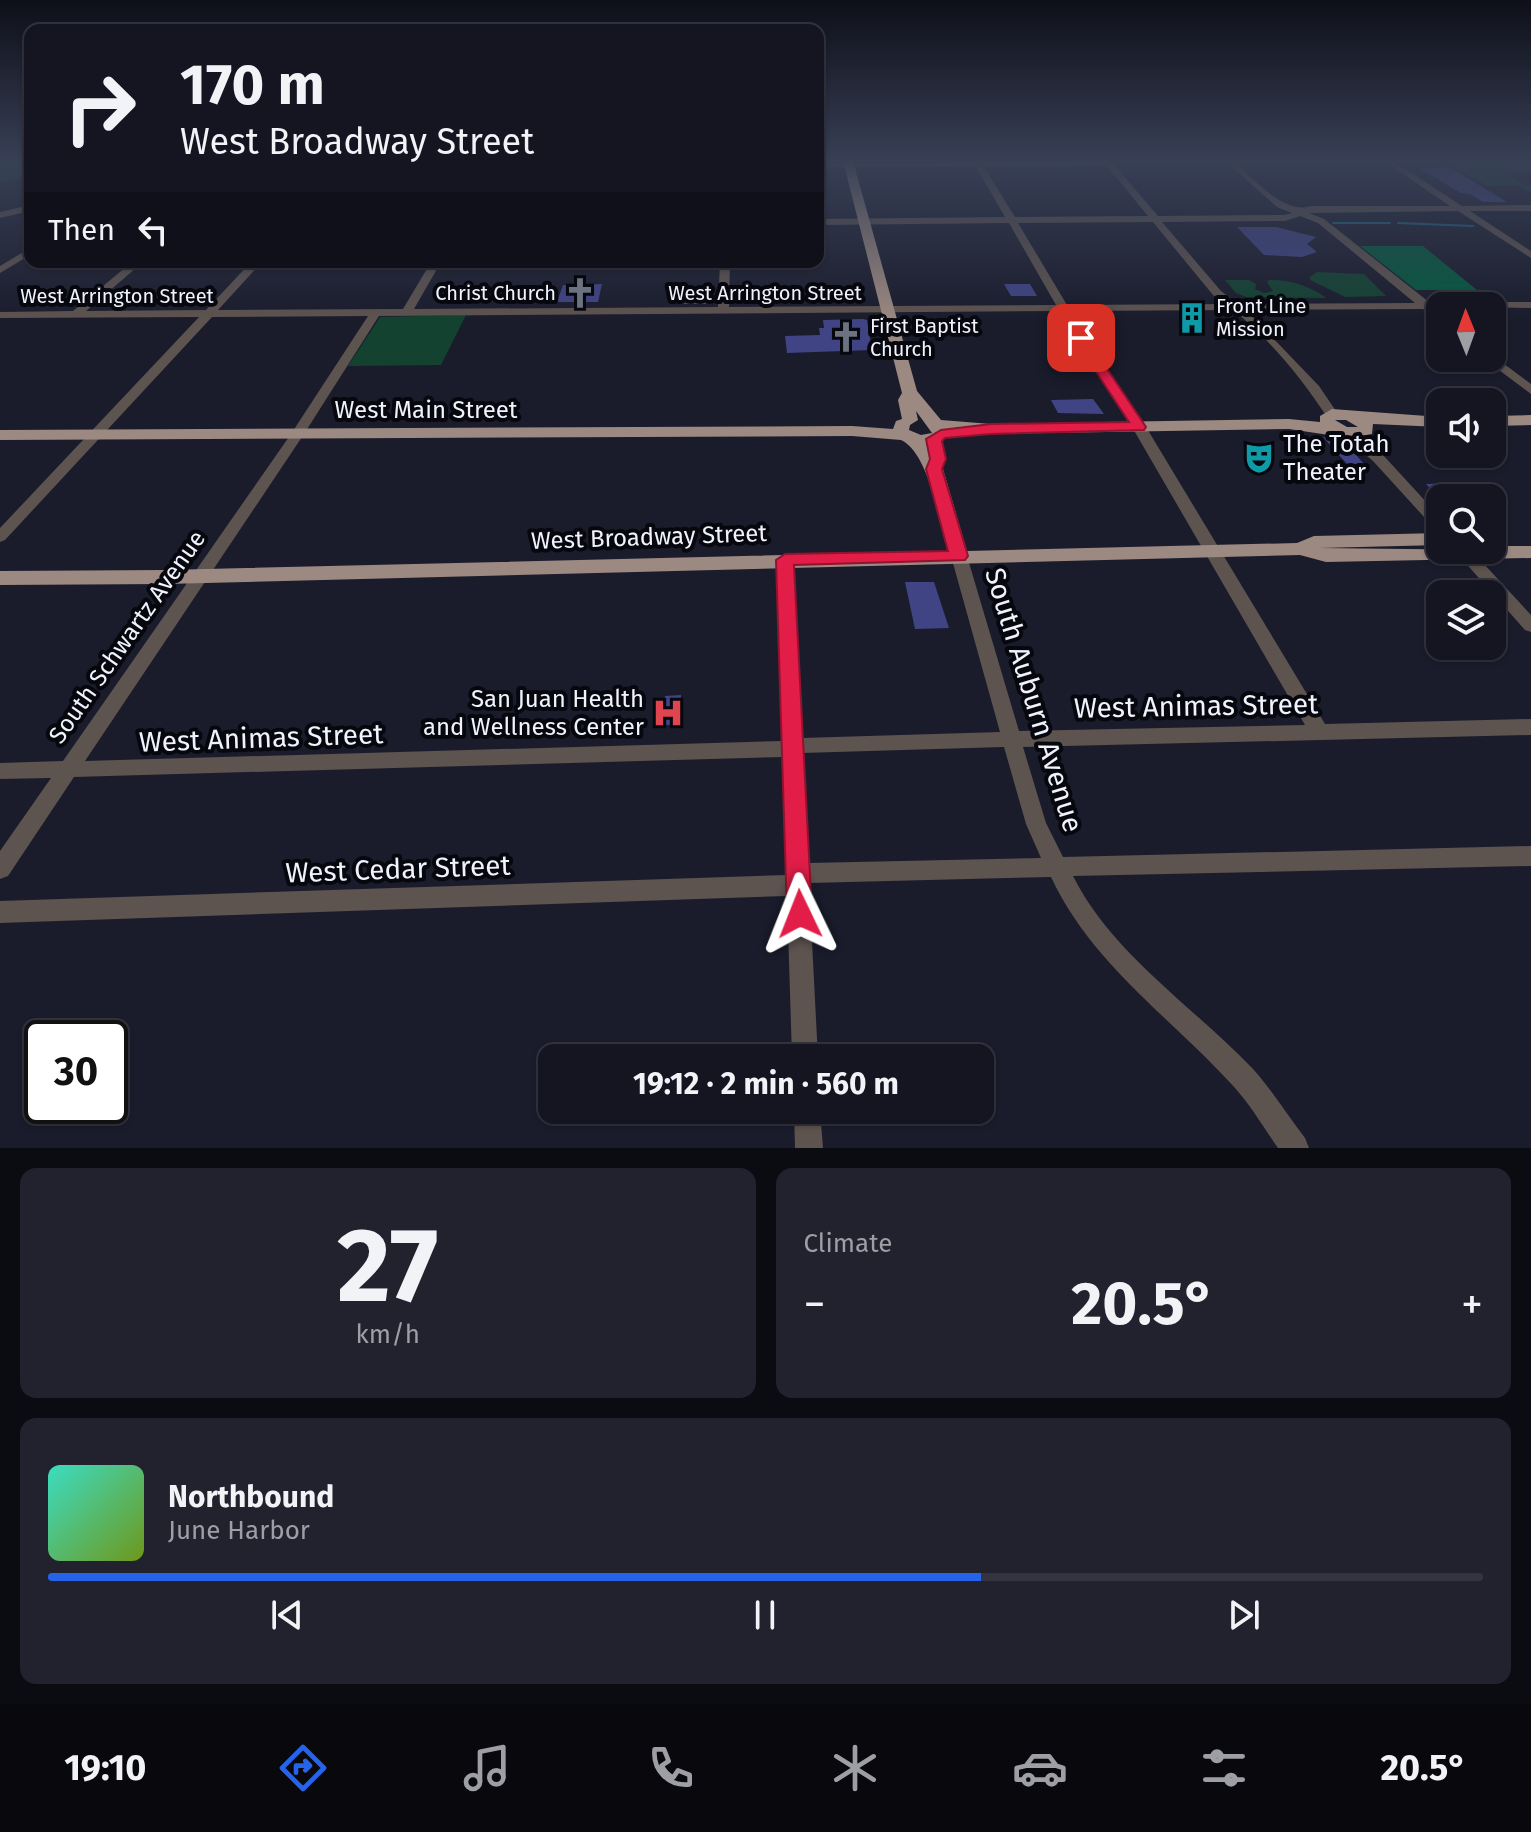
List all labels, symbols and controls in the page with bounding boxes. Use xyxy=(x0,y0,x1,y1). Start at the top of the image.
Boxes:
text: 170 m xyxy=(180,52,325,119)
icon: right xyxy=(48,56,152,160)
text: West Broadway Street xyxy=(180,120,534,164)
icon: left xyxy=(131,208,175,252)
text: Then xyxy=(48,212,115,248)
church icon: Christ Church xyxy=(563,276,597,310)
place label: Christ Church xyxy=(435,281,556,305)
street label: West Arrington Street xyxy=(668,281,863,305)
street label: West Arrington Street xyxy=(20,284,215,308)
north arrow xyxy=(1426,292,1506,372)
map controls xyxy=(1426,292,1506,660)
place label: Front Line Mission xyxy=(1216,294,1306,341)
building icon: Front Line Mission xyxy=(1175,301,1209,335)
pin xyxy=(1047,304,1115,372)
place label: First Baptist Church xyxy=(870,314,979,361)
icon: arrive xyxy=(1059,316,1103,360)
church icon: First Baptist Church xyxy=(829,320,863,354)
button: sound xyxy=(1426,388,1506,468)
street label: West Main Street xyxy=(335,396,518,424)
place label: The Totah Theater xyxy=(1283,430,1390,486)
theatre icon: The Totah Theater xyxy=(1242,441,1276,475)
button: search xyxy=(1426,484,1506,564)
street label: West Broadway Street xyxy=(531,519,768,555)
street label: South Schwartz Avenue xyxy=(43,525,211,749)
street label: South Auburn Avenue xyxy=(978,564,1090,836)
button: layers xyxy=(1426,580,1506,660)
place label: San Juan Health and Wellness Center xyxy=(423,685,645,741)
street label: West Animas Street xyxy=(1073,687,1319,725)
hospital icon: San Juan Health and Wellness Center xyxy=(651,696,685,730)
street label: West Animas Street xyxy=(138,717,385,759)
street label: West Cedar Street xyxy=(285,849,512,889)
position arrow xyxy=(758,872,842,956)
speed limit sign: 30 xyxy=(24,1020,128,1124)
text: 19:12 · 2 min · 560 m xyxy=(633,1066,899,1102)
text: 27 xyxy=(337,1204,438,1329)
text: Climate xyxy=(804,1228,892,1259)
text: 20.5° xyxy=(1071,1268,1215,1340)
text: − xyxy=(804,1278,826,1331)
text: + xyxy=(1461,1278,1483,1331)
text: km/h xyxy=(356,1319,420,1350)
text: Northbound xyxy=(168,1479,334,1515)
text: June Harbor xyxy=(168,1515,310,1546)
icon: previous xyxy=(265,1593,309,1637)
icon: pause xyxy=(743,1593,787,1637)
icon: next xyxy=(1222,1593,1266,1637)
icon: directions xyxy=(275,1740,331,1796)
icon: music xyxy=(459,1740,515,1796)
icon: phone xyxy=(643,1740,699,1796)
icon: climate xyxy=(827,1740,883,1796)
icon: car xyxy=(1012,1740,1068,1796)
icon: filters xyxy=(1196,1740,1252,1796)
text: 19:10 xyxy=(64,1746,146,1790)
text: 20.5° xyxy=(1380,1746,1467,1790)

